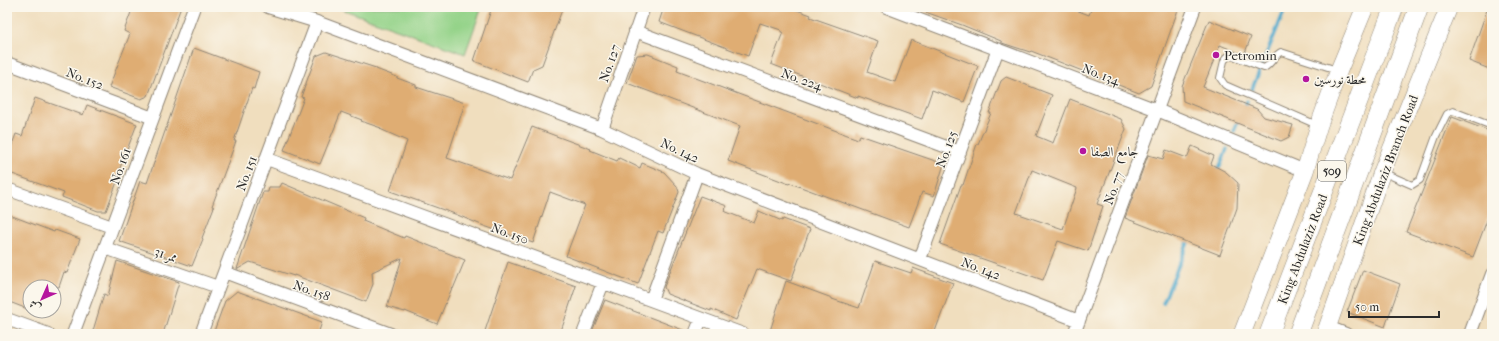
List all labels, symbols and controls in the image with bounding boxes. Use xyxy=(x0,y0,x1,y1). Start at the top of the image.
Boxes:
street label: No. 127 xyxy=(596,42,623,84)
place label: Petromin xyxy=(1224,48,1277,63)
marker: Petromin xyxy=(1211,50,1221,60)
street label: No. 134 xyxy=(1080,60,1122,89)
street label: No. 152 xyxy=(64,65,106,92)
street label: No. 224 xyxy=(779,65,825,94)
place label: محطة نورسين xyxy=(1314,72,1366,88)
marker: محطة نورسين xyxy=(1301,74,1311,84)
street label: King Abdulaziz Branch Road xyxy=(1350,92,1421,248)
street label: No. 125 xyxy=(933,128,960,170)
street label: No. 142 xyxy=(658,135,702,166)
place label: جامع الصفا xyxy=(1091,144,1139,164)
street label: No. 161 xyxy=(107,146,134,186)
marker: جامع الصفا xyxy=(1078,146,1088,156)
street label: No. 151 xyxy=(233,154,260,193)
road number: 509 xyxy=(1318,161,1346,181)
street label: No. 77 xyxy=(1101,170,1126,207)
street label: King Abdulaziz Road xyxy=(1275,191,1331,306)
street label: No. 150 xyxy=(489,220,531,247)
street label: ممر 31 xyxy=(152,244,179,266)
street label: No. 142 xyxy=(959,254,1003,283)
street label: No. 158 xyxy=(291,277,332,304)
north arrow xyxy=(22,279,62,319)
scale bar xyxy=(1349,293,1439,319)
text: ش xyxy=(27,297,44,314)
text: 50 m xyxy=(1355,300,1379,314)

